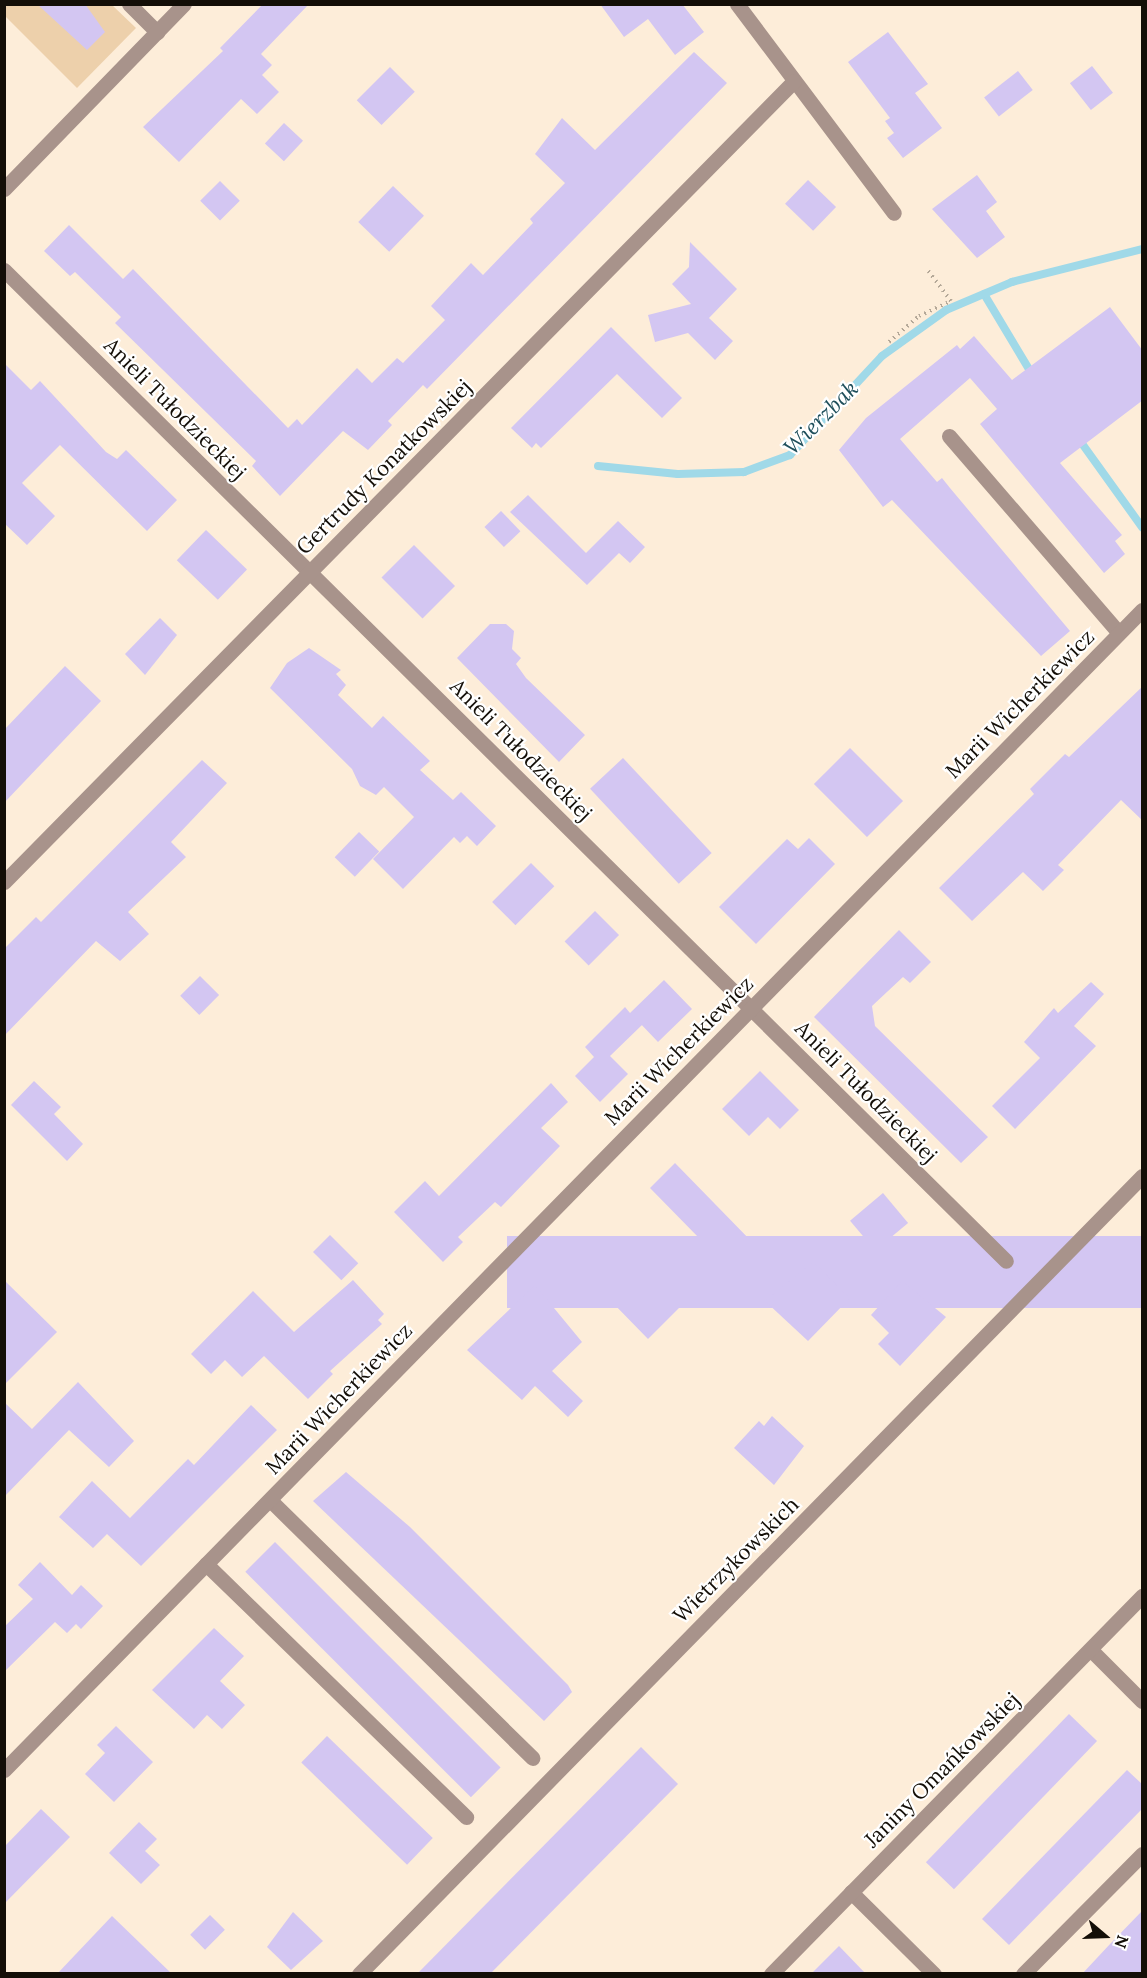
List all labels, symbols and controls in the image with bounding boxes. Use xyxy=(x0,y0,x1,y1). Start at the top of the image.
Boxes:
street label: Anieli Tułodzieckiej xyxy=(99,333,251,485)
street label: Gertrudy Konatkowskiej xyxy=(291,374,477,560)
water label: Wierzbak xyxy=(778,375,864,461)
street label: Marii Wicherkiewicz xyxy=(940,624,1100,784)
street label: Anieli Tułodzieckiej xyxy=(445,674,597,826)
street label: Marii Wicherkiewicz xyxy=(599,971,759,1131)
street label: Anieli Tułodzieckiej xyxy=(790,1016,942,1168)
street label: Marii Wicherkiewicz xyxy=(260,1318,418,1480)
street label: Wietrzykowskich xyxy=(668,1492,804,1628)
street label: Janiny Omańkowskiej xyxy=(859,1687,1025,1853)
north arrow xyxy=(1075,1906,1135,1966)
text: N xyxy=(1111,1933,1133,1951)

